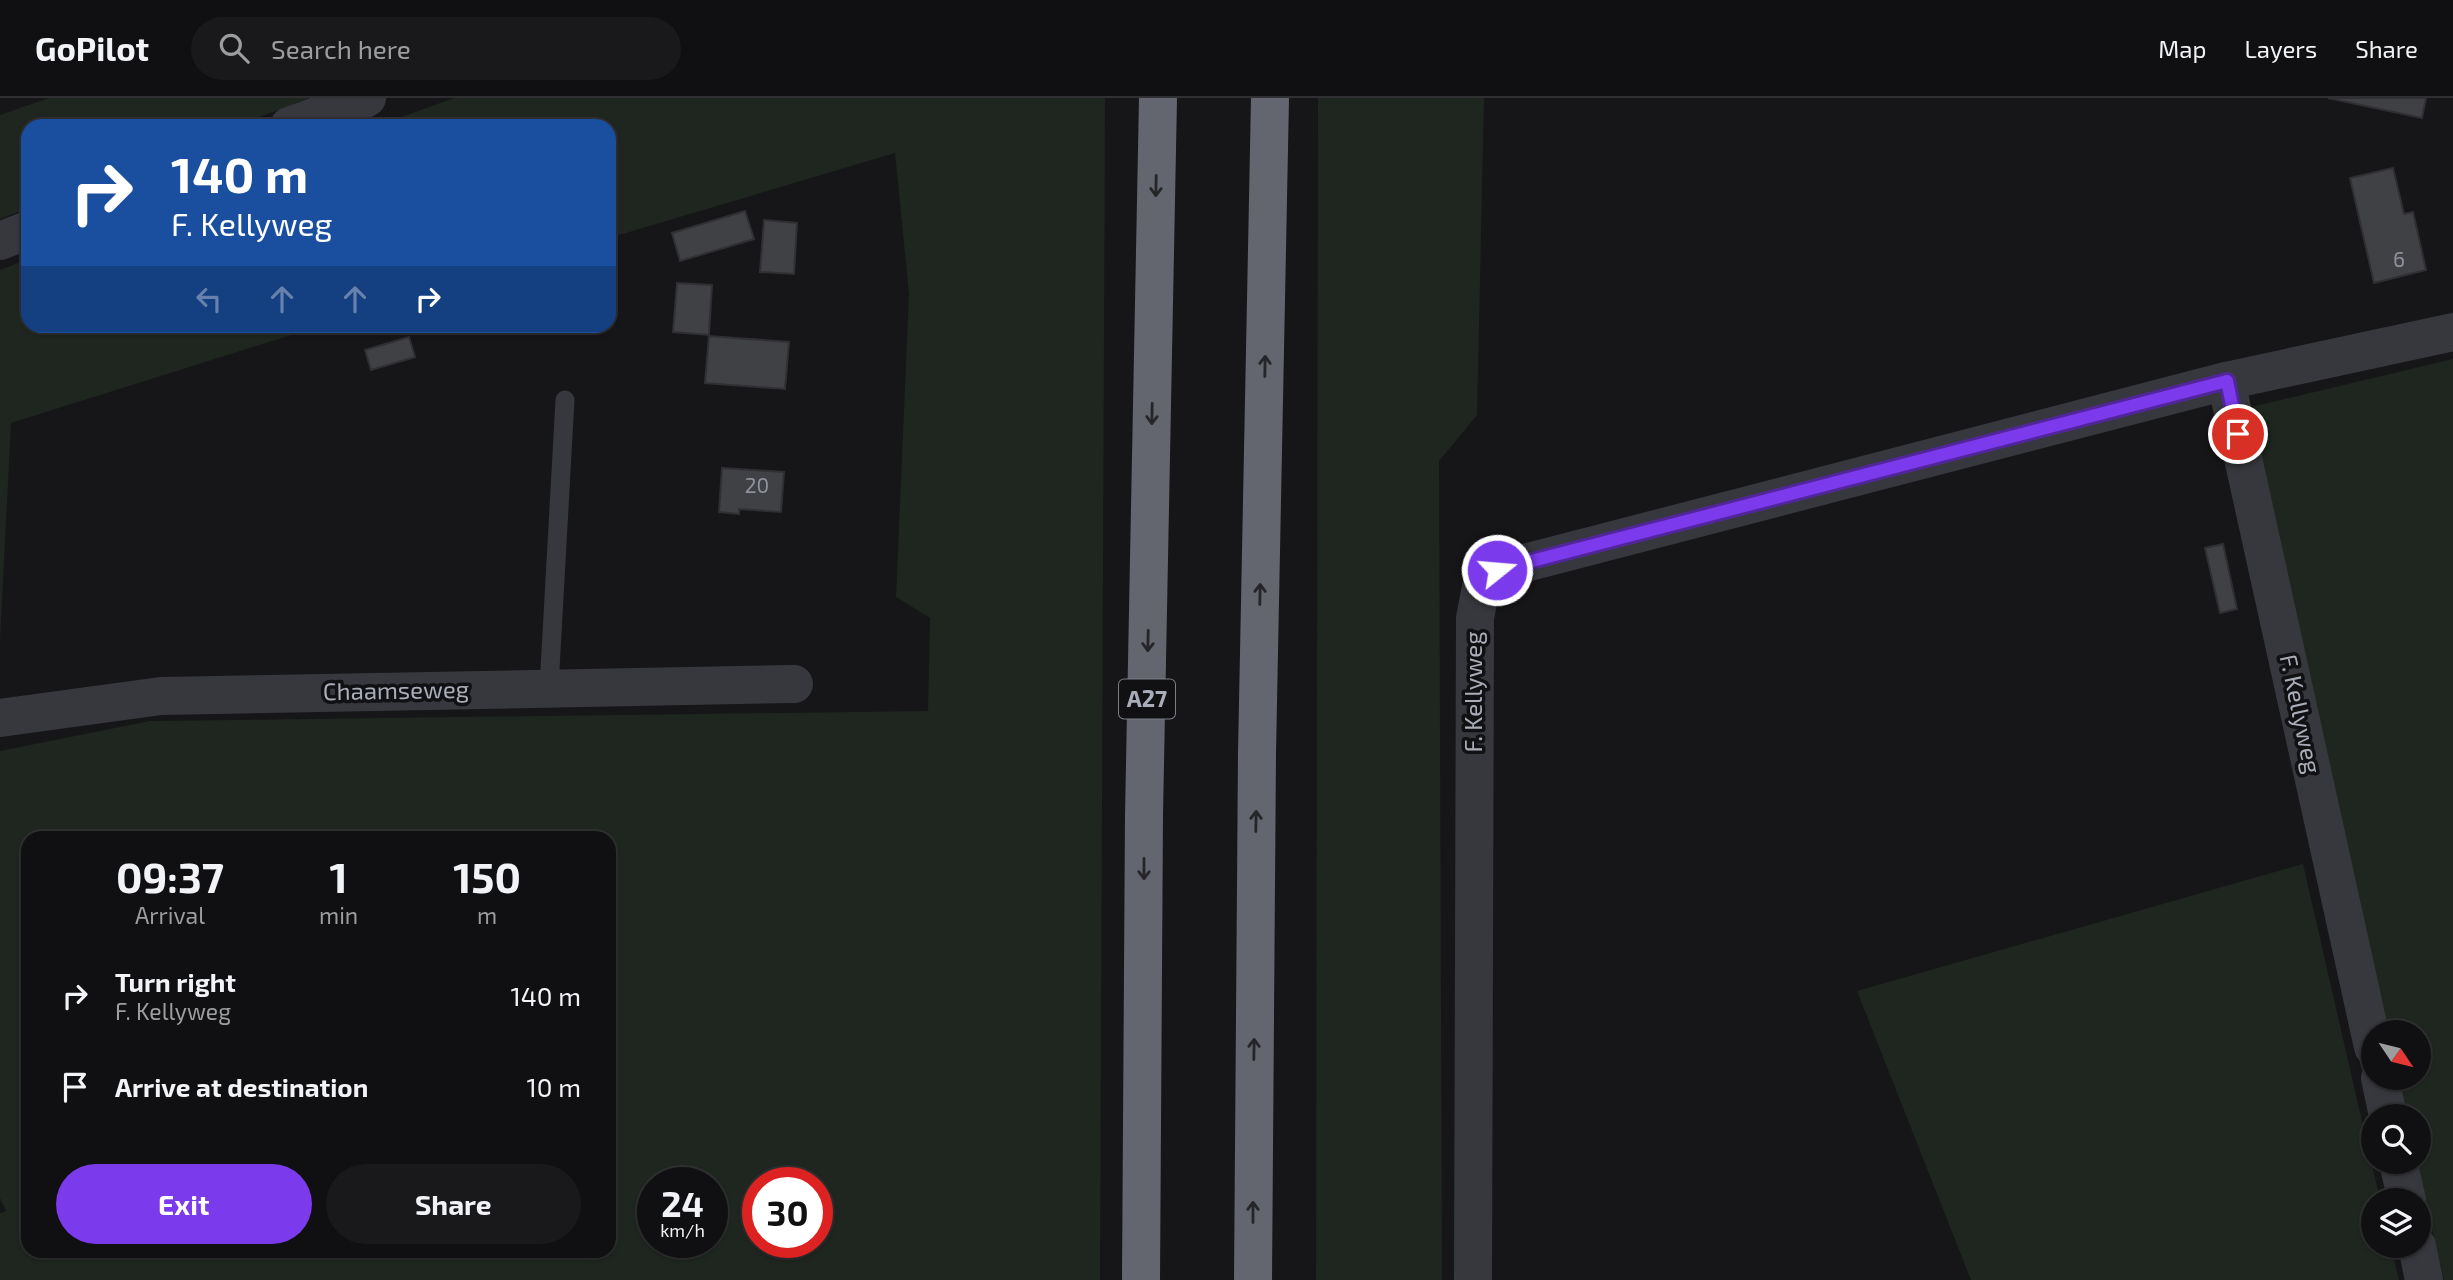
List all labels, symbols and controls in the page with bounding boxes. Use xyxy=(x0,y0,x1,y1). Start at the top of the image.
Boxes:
search box xyxy=(191,17,681,80)
text: GoPilot xyxy=(35,28,149,68)
icon: search xyxy=(215,29,253,67)
text: Search here xyxy=(271,33,411,64)
text: Map xyxy=(2158,34,2206,63)
text: Layers xyxy=(2244,34,2317,63)
text: Share xyxy=(2355,34,2418,63)
text: 140 m xyxy=(171,144,308,203)
icon: right xyxy=(56,147,147,238)
one-way arrow xyxy=(1150,174,1163,197)
text: F. Kellyweg xyxy=(171,204,332,242)
house number: 6 xyxy=(2393,246,2405,271)
icon: left xyxy=(190,280,228,318)
icon: ahead xyxy=(263,280,301,318)
icon: ahead xyxy=(336,280,374,318)
icon: right xyxy=(409,280,447,318)
one-way arrow xyxy=(1258,355,1271,378)
one-way arrow xyxy=(1145,402,1159,425)
pin xyxy=(2208,404,2268,464)
icon: arrive xyxy=(2219,415,2257,453)
house number: 20 xyxy=(745,472,769,497)
position arrow xyxy=(1460,533,1534,607)
one-way arrow xyxy=(1253,583,1267,606)
one-way arrow xyxy=(1141,629,1154,652)
street label: F. Kellyweg xyxy=(1458,631,1487,753)
street label: F. Kellyweg xyxy=(2275,651,2328,776)
street label: Chaamseweg xyxy=(323,674,469,705)
road number: A27 xyxy=(1119,680,1175,719)
one-way arrow xyxy=(1249,810,1263,833)
text: 09:37 xyxy=(116,851,224,901)
text: 1 xyxy=(330,851,348,901)
text: 150 xyxy=(453,851,521,901)
one-way arrow xyxy=(1137,857,1151,880)
text: Arrival xyxy=(135,901,205,929)
text: min xyxy=(319,901,358,929)
text: m xyxy=(477,901,497,929)
text: Turn right xyxy=(115,966,236,997)
icon: right xyxy=(56,977,94,1015)
text: 140 m xyxy=(510,980,581,1011)
text: F. Kellyweg xyxy=(115,997,231,1025)
north arrow xyxy=(2361,1020,2431,1090)
map controls xyxy=(2361,1020,2431,1258)
one-way arrow xyxy=(1247,1038,1261,1061)
icon: arrive xyxy=(56,1068,94,1106)
text: Arrive at destination xyxy=(115,1071,368,1102)
text: 10 m xyxy=(526,1071,581,1102)
button: search xyxy=(2361,1104,2431,1174)
button: Exit xyxy=(56,1164,312,1244)
button: Share xyxy=(326,1164,581,1244)
speed limit sign: 30 xyxy=(742,1167,833,1258)
text: 24 xyxy=(661,1182,704,1224)
button: layers xyxy=(2361,1188,2431,1258)
one-way arrow xyxy=(1246,1201,1260,1224)
text: km/h xyxy=(660,1219,705,1241)

